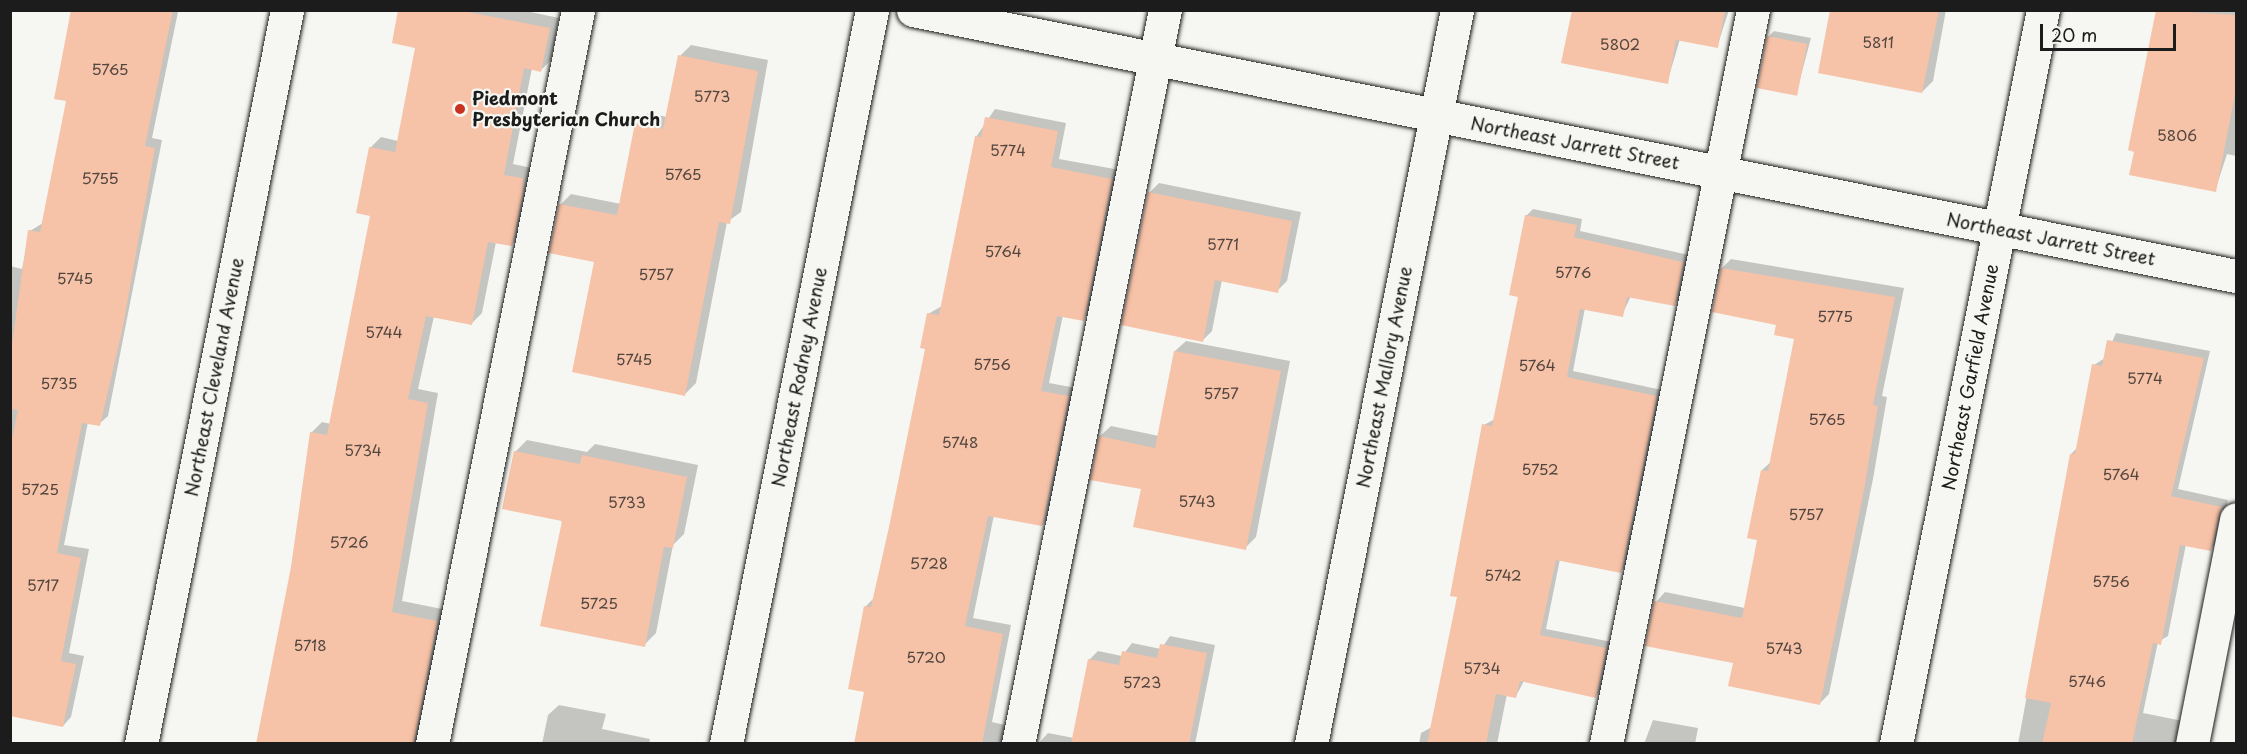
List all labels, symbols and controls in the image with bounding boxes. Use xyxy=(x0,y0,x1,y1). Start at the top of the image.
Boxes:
scale bar xyxy=(2043,12,2180,50)
text: 20 m xyxy=(2051,21,2097,48)
house number: 5811 xyxy=(1862,33,1894,51)
house number: 5802 xyxy=(1600,35,1640,53)
house number: 5765 xyxy=(92,60,128,78)
house number: 5773 xyxy=(694,87,730,105)
place label: Piedmont Presbyterian Church xyxy=(472,88,660,130)
marker: Piedmont Presbyterian Church xyxy=(453,102,467,116)
street label: Northeast Jarrett Street xyxy=(1468,112,1682,174)
house number: 5806 xyxy=(2157,126,2197,144)
house number: 5774 xyxy=(990,141,1026,159)
house number: 5765 xyxy=(665,165,701,183)
house number: 5755 xyxy=(81,169,119,187)
street label: Northeast Jarrett Street xyxy=(1944,208,2158,270)
house number: 5771 xyxy=(1207,235,1239,253)
house number: 5764 xyxy=(984,242,1022,260)
street label: Northeast Cleveland Avenue xyxy=(180,256,248,498)
street label: Northeast Garfield Avenue xyxy=(1937,261,2003,493)
house number: 5776 xyxy=(1555,263,1591,281)
street label: Northeast Mallory Avenue xyxy=(1352,264,1416,490)
house number: 5757 xyxy=(638,265,674,283)
street label: Northeast Rodney Avenue xyxy=(767,265,831,489)
house number: 5745 xyxy=(57,269,93,287)
house number: 5775 xyxy=(1817,307,1853,325)
house number: 5744 xyxy=(365,323,403,341)
house number: 5745 xyxy=(616,350,652,368)
house number: 5756 xyxy=(973,355,1011,373)
house number: 5764 xyxy=(1518,356,1556,374)
house number: 5774 xyxy=(2127,369,2163,387)
house number: 5735 xyxy=(41,374,77,392)
house number: 5757 xyxy=(1203,384,1239,402)
house number: 5765 xyxy=(1809,410,1845,428)
house number: 5748 xyxy=(942,433,978,451)
house number: 5734 xyxy=(344,441,382,459)
house number: 5752 xyxy=(1521,460,1559,478)
house number: 5764 xyxy=(2102,465,2140,483)
house number: 5725 xyxy=(21,480,59,498)
house number: 5743 xyxy=(1178,492,1216,510)
house number: 5733 xyxy=(608,493,646,511)
house number: 5757 xyxy=(1788,505,1824,523)
house number: 5726 xyxy=(330,533,368,551)
house number: 5728 xyxy=(910,554,948,572)
house number: 5742 xyxy=(1484,566,1522,584)
house number: 5756 xyxy=(2092,572,2130,590)
house number: 5717 xyxy=(27,576,59,594)
house number: 5725 xyxy=(580,594,618,612)
house number: 5718 xyxy=(293,636,327,654)
house number: 5743 xyxy=(1765,639,1803,657)
house number: 5720 xyxy=(906,648,946,666)
house number: 5734 xyxy=(1463,659,1501,677)
house number: 5746 xyxy=(2068,672,2106,690)
house number: 5723 xyxy=(1123,673,1161,691)

